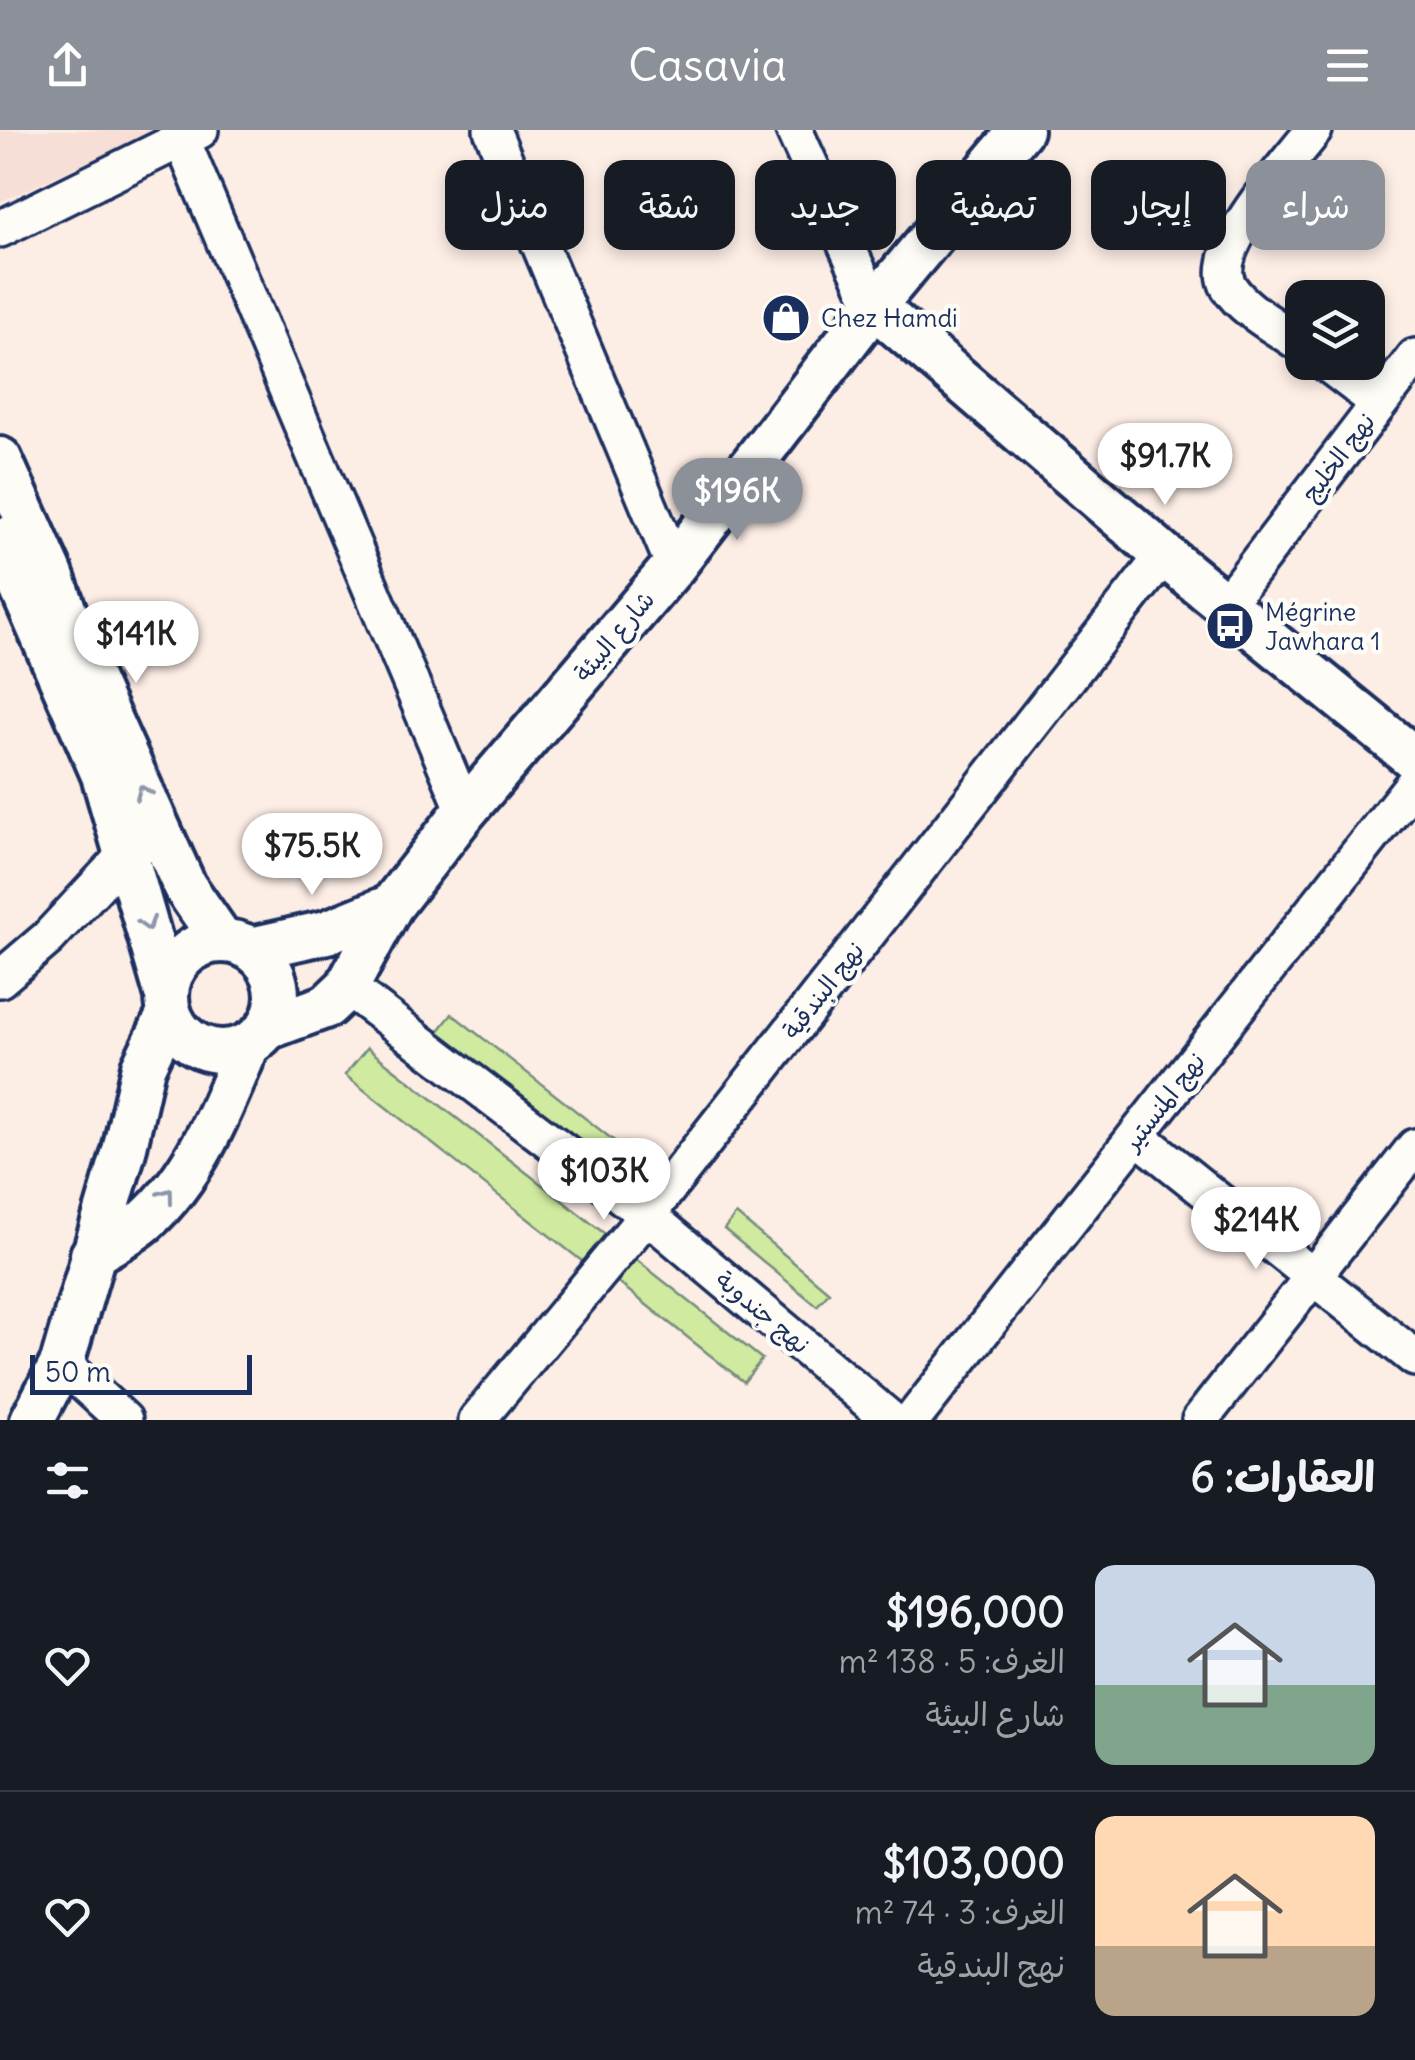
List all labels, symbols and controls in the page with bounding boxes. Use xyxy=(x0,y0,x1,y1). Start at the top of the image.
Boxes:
text: Casavia xyxy=(628,37,787,93)
icon: share xyxy=(40,38,95,93)
icon: menu xyxy=(1320,38,1375,93)
chip: منزل xyxy=(445,160,584,250)
chip: شقة xyxy=(604,160,735,250)
chip: جديد xyxy=(755,160,896,250)
chip: تصفية xyxy=(916,160,1071,250)
chip: إيجار xyxy=(1091,160,1226,250)
chip: شراء xyxy=(1246,160,1385,250)
map controls xyxy=(1285,280,1385,380)
button: layers xyxy=(1285,280,1385,380)
shop icon: Chez Hamdi xyxy=(760,292,812,344)
place label: Chez Hamdi xyxy=(821,302,958,334)
street label: نهج الخليج xyxy=(1294,406,1383,509)
pin: $91.7K xyxy=(1084,423,1246,508)
text: $91.7K xyxy=(1120,435,1210,476)
pin: $196K xyxy=(667,458,807,543)
text: $196K xyxy=(694,470,780,511)
street label: شارع البيئة xyxy=(567,584,663,689)
place label: Mégrine Jawhara 1 xyxy=(1265,596,1380,657)
bus stop icon: Mégrine Jawhara 1 xyxy=(1204,600,1256,652)
pin: $141K xyxy=(66,601,206,686)
text: $141K xyxy=(96,613,176,654)
one-way arrow xyxy=(135,784,155,802)
pin: $75.5K xyxy=(231,813,393,898)
text: $75.5K xyxy=(264,825,360,866)
one-way arrow xyxy=(135,915,156,932)
street label: نهج البندقية xyxy=(775,935,872,1046)
street label: نهج المنستير xyxy=(1115,1046,1213,1158)
pin: $103K xyxy=(534,1138,674,1223)
text: $103K xyxy=(560,1150,648,1191)
pin: $214K xyxy=(1186,1187,1326,1272)
one-way arrow xyxy=(156,1188,173,1206)
text: $214K xyxy=(1213,1199,1299,1240)
street label: نهج جندوبة xyxy=(709,1263,817,1361)
scale bar xyxy=(30,1350,252,1394)
text: 50 m xyxy=(45,1354,111,1390)
text: العقارات: 6 xyxy=(1191,1451,1375,1503)
icon: filters xyxy=(40,1453,95,1508)
text: $196,000 xyxy=(886,1586,1065,1638)
icon: home xyxy=(1175,1605,1295,1725)
icon: heart xyxy=(40,1638,95,1693)
text: الغرف: 5 · 138 m² xyxy=(839,1641,1065,1682)
text: شارع البيئة xyxy=(925,1694,1065,1735)
text: $103,000 xyxy=(883,1837,1065,1889)
icon: home xyxy=(1175,1856,1295,1976)
icon: heart xyxy=(40,1889,95,1944)
text: الغرف: 3 · 74 m² xyxy=(855,1892,1065,1933)
text: نهج البندقية xyxy=(918,1945,1065,1986)

